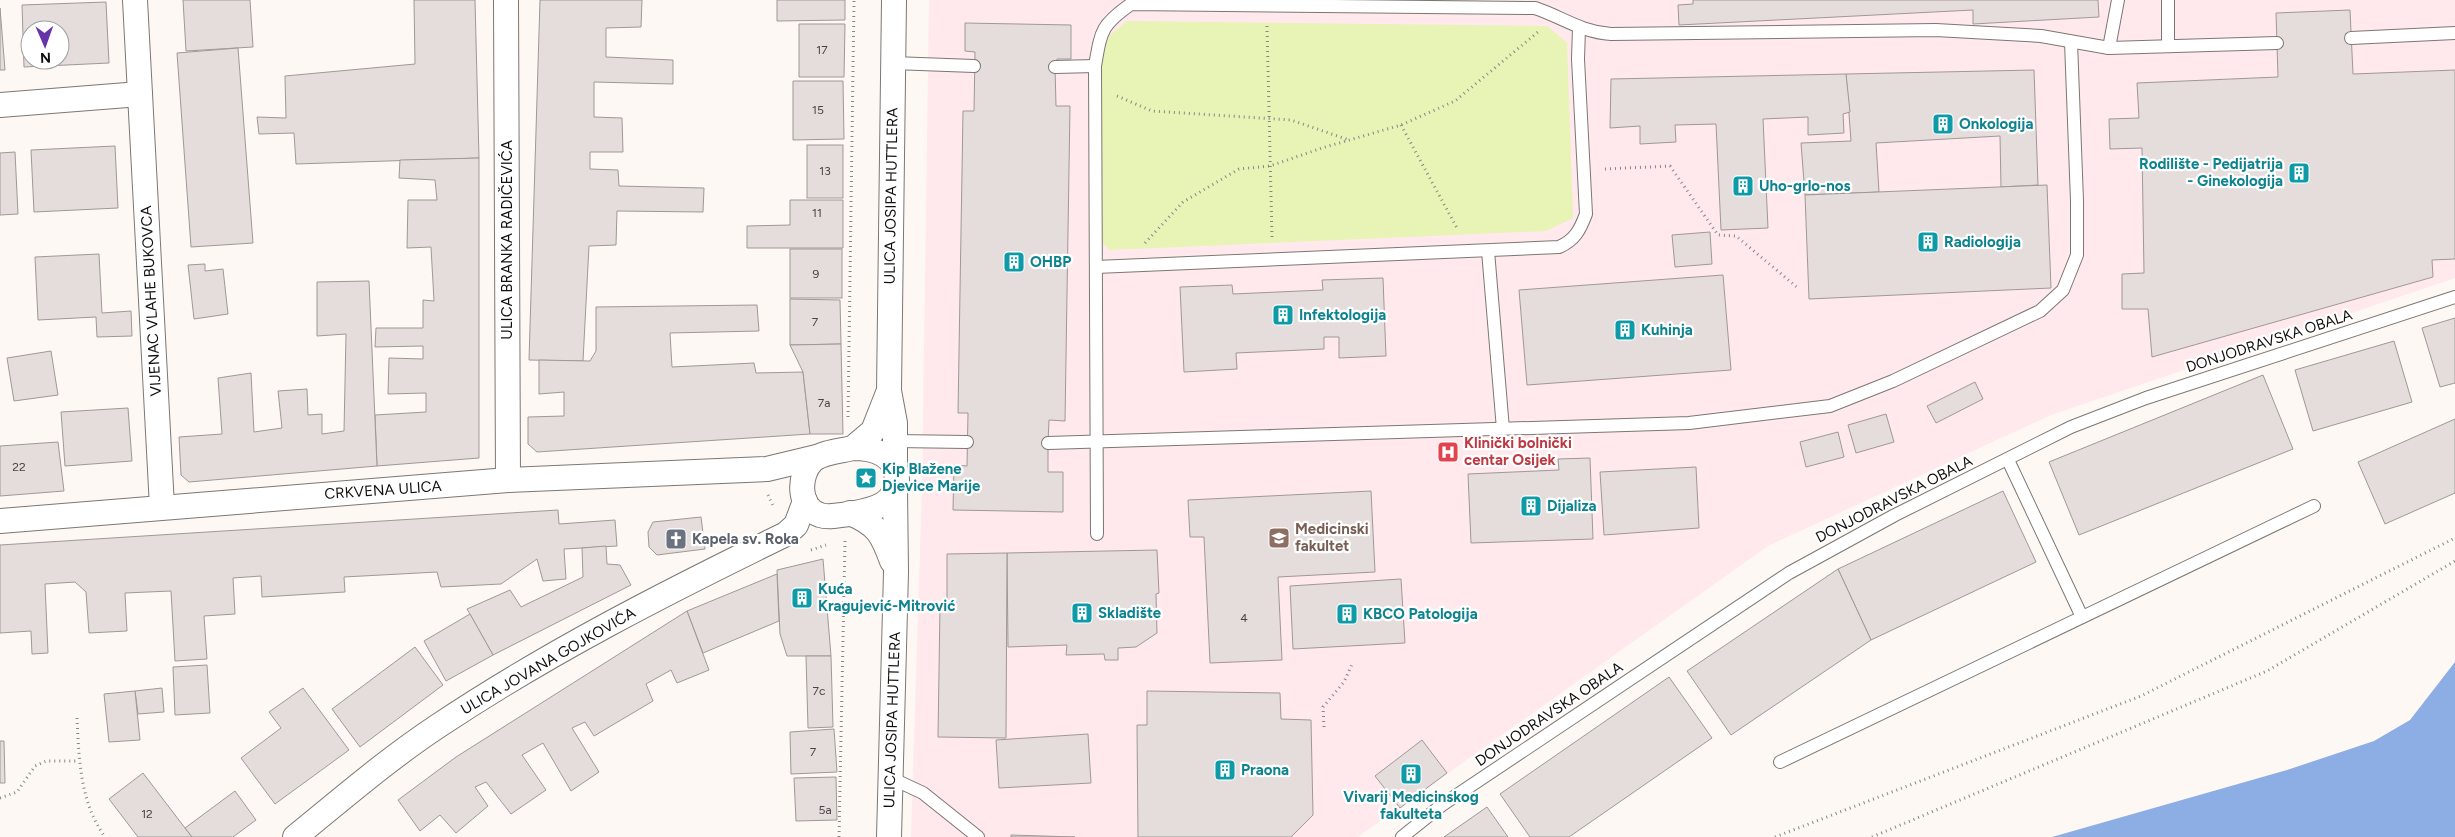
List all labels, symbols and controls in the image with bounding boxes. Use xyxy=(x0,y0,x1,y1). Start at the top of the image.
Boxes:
north arrow xyxy=(20,20,70,70)
house number: 17 xyxy=(816,43,828,57)
text: N xyxy=(40,49,51,66)
house number: 15 xyxy=(812,103,824,117)
street label: ULICA JOSIPA HUTTLERA xyxy=(880,107,902,285)
building icon: Onkologija xyxy=(1931,112,1955,136)
place label: Onkologija xyxy=(1959,115,2033,133)
street label: ULICA BRANKA RADIČEVIĆA xyxy=(498,140,516,340)
place label: Rodilište - Pedijatrija - Ginekologija xyxy=(2139,155,2283,190)
building icon: Rodilište - Pedijatrija - Ginekologija xyxy=(2287,161,2311,185)
house number: 13 xyxy=(819,164,831,178)
building icon: Uho-grlo-nos xyxy=(1731,174,1755,198)
place label: Uho-grlo-nos xyxy=(1759,177,1850,195)
street label: VIJENAC VLAHE BUKOVCA xyxy=(137,205,165,397)
house number: 11 xyxy=(812,206,822,220)
building icon: Radiologija xyxy=(1916,230,1940,254)
place label: Radiologija xyxy=(1944,233,2021,251)
building icon: OHBP xyxy=(1002,250,1026,274)
place label: OHBP xyxy=(1030,253,1071,271)
house number: 9 xyxy=(813,267,820,281)
building icon: Infektologija xyxy=(1271,303,1295,327)
place label: Infektologija xyxy=(1299,306,1386,324)
street label: DONJODRAVSKA OBALA xyxy=(2184,306,2354,376)
house number: 7 xyxy=(812,315,819,329)
building icon: Kuhinja xyxy=(1613,318,1637,342)
place label: Kuhinja xyxy=(1641,321,1693,339)
house number: 7a xyxy=(818,396,830,410)
place label: Klinički bolnički centar Osijek xyxy=(1464,434,1572,469)
hospital icon: Klinički bolnički centar Osijek xyxy=(1436,440,1460,464)
street label: DONJODRAVSKA OBALA xyxy=(1813,452,1975,546)
house number: 22 xyxy=(12,460,26,474)
place label: Kip Blažene Djevice Marije xyxy=(882,460,981,495)
place icon: Kip Blažene Djevice Marije xyxy=(854,466,878,490)
street label: CRKVENA ULICA xyxy=(324,477,442,503)
building icon: Dijaliza xyxy=(1519,494,1543,518)
place label: Dijaliza xyxy=(1547,497,1597,515)
place label: Medicinski fakultet xyxy=(1295,520,1369,555)
school or university icon: Medicinski fakultet xyxy=(1267,526,1291,550)
church icon: Kapela sv. Roka xyxy=(664,527,688,551)
place label: Kapela sv. Roka xyxy=(692,530,799,548)
place label: Kuća Kragujević-Mitrović xyxy=(818,580,955,615)
building icon: Kuća Kragujević-Mitrović xyxy=(790,586,814,610)
building icon: Skladište xyxy=(1070,601,1094,625)
building icon: KBCO Patologija xyxy=(1335,602,1359,626)
street label: ULICA JOVANA GOJKOVIĆA xyxy=(458,604,638,718)
place label: Skladište xyxy=(1098,604,1162,622)
place label: KBCO Patologija xyxy=(1363,605,1478,623)
house number: 4 xyxy=(1240,611,1248,625)
street label: ULICA JOSIPA HUTTLERA xyxy=(880,631,904,809)
street label: DONJODRAVSKA OBALA xyxy=(1472,658,1626,770)
house number: 7c xyxy=(813,684,826,698)
house number: 7 xyxy=(810,745,817,759)
building icon: Praona xyxy=(1213,758,1237,782)
place label: Praona xyxy=(1241,761,1289,779)
building icon: Vivarij Medicinskog fakulteta xyxy=(1399,762,1423,786)
place label: Vivarij Medicinskog fakulteta xyxy=(1343,788,1479,823)
house number: 5a xyxy=(818,803,832,817)
house number: 12 xyxy=(141,807,153,821)

